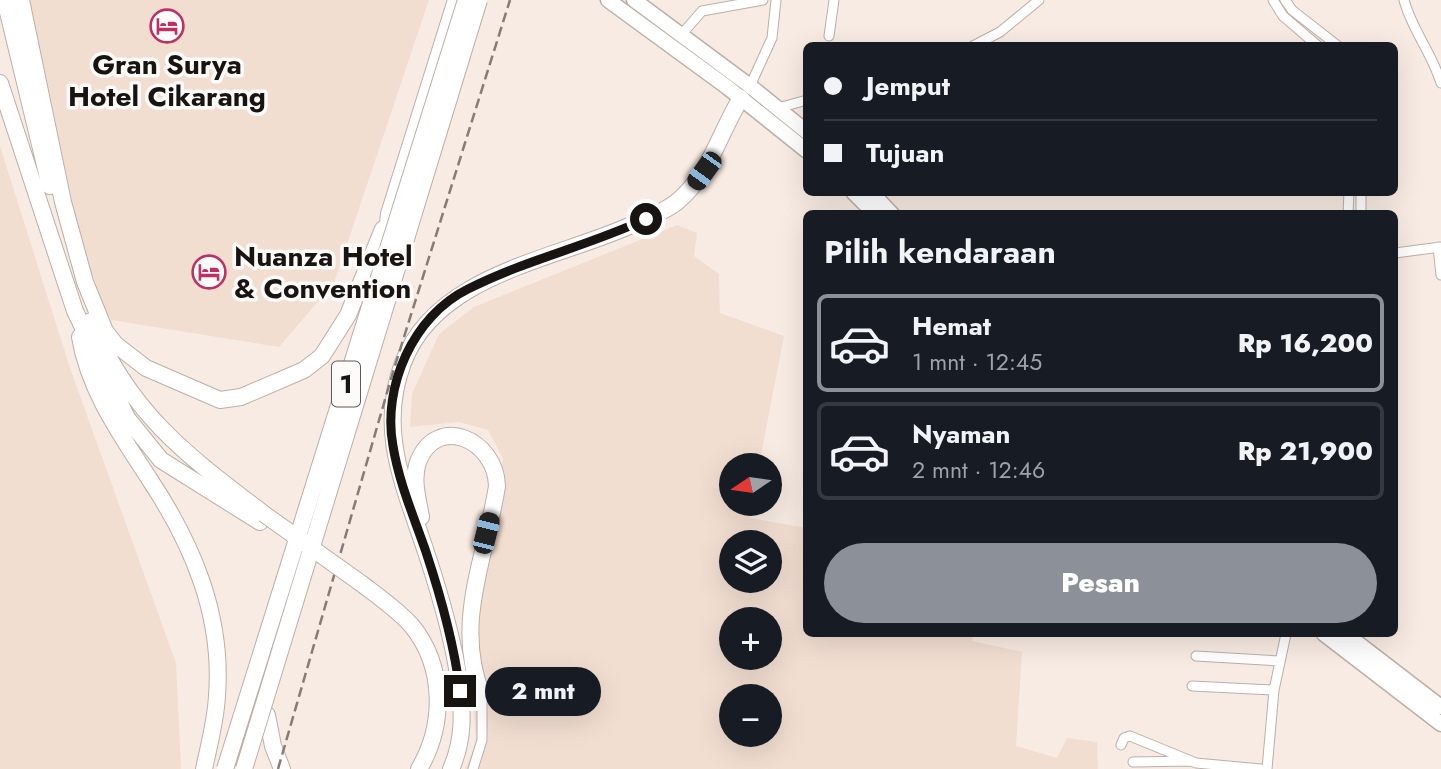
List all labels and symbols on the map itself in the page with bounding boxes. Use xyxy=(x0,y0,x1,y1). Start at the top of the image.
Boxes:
hotel icon: Gran Surya Hotel Cikarang xyxy=(148,7,186,45)
place label: Gran Surya Hotel Cikarang xyxy=(68,44,266,117)
car xyxy=(684,148,725,194)
route start xyxy=(630,203,662,235)
place label: Nuanza Hotel & Convention xyxy=(234,236,413,309)
hotel icon: Nuanza Hotel & Convention xyxy=(190,253,228,291)
road number: 1 xyxy=(332,362,360,406)
north arrow xyxy=(719,453,782,516)
car xyxy=(471,510,502,556)
callout: 2 mnt xyxy=(484,666,600,716)
route end xyxy=(444,675,476,707)

